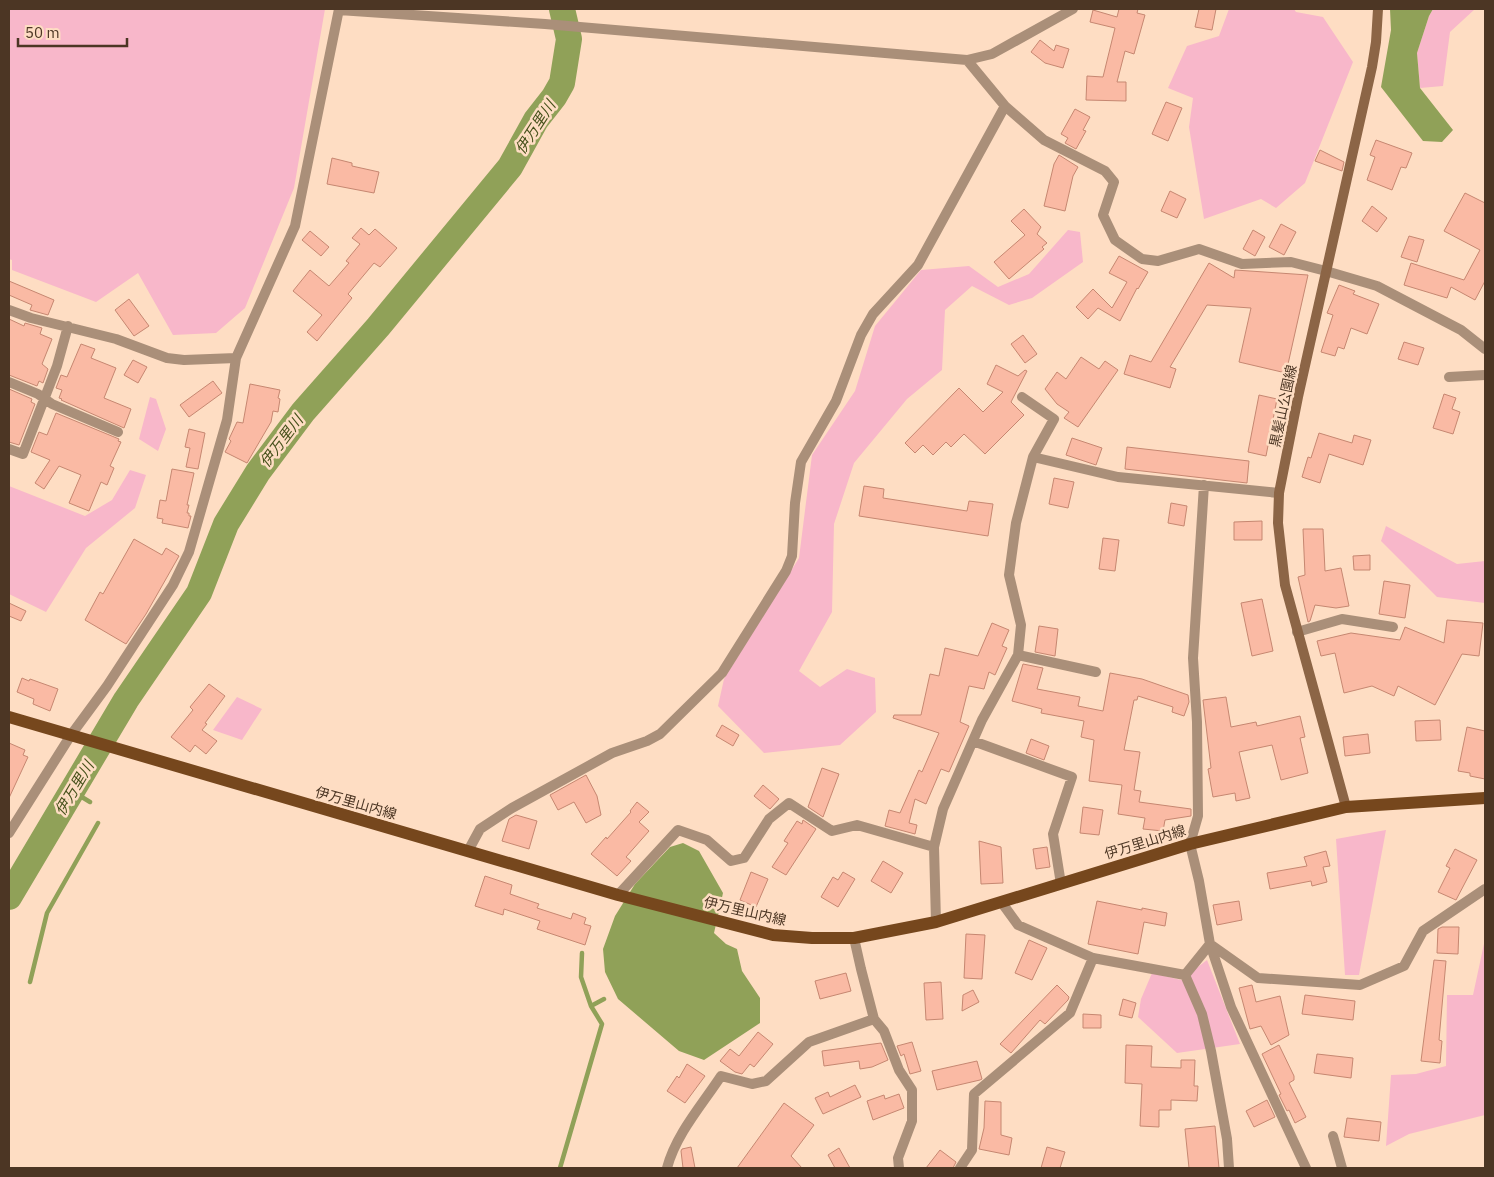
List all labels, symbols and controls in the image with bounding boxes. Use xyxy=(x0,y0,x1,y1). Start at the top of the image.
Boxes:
scale bar xyxy=(18,15,126,47)
text: 50 m xyxy=(25,23,60,42)
water label: 伊万里川 xyxy=(511,95,560,157)
street label: 黒髪山公園線 xyxy=(1265,363,1301,449)
water label: 伊万里川 xyxy=(255,410,308,471)
water label: 伊万里川 xyxy=(50,756,99,819)
street label: 伊万里山内線 xyxy=(313,783,399,823)
street label: 伊万里山内線 xyxy=(1102,821,1188,863)
street label: 伊万里山内線 xyxy=(702,893,788,929)

